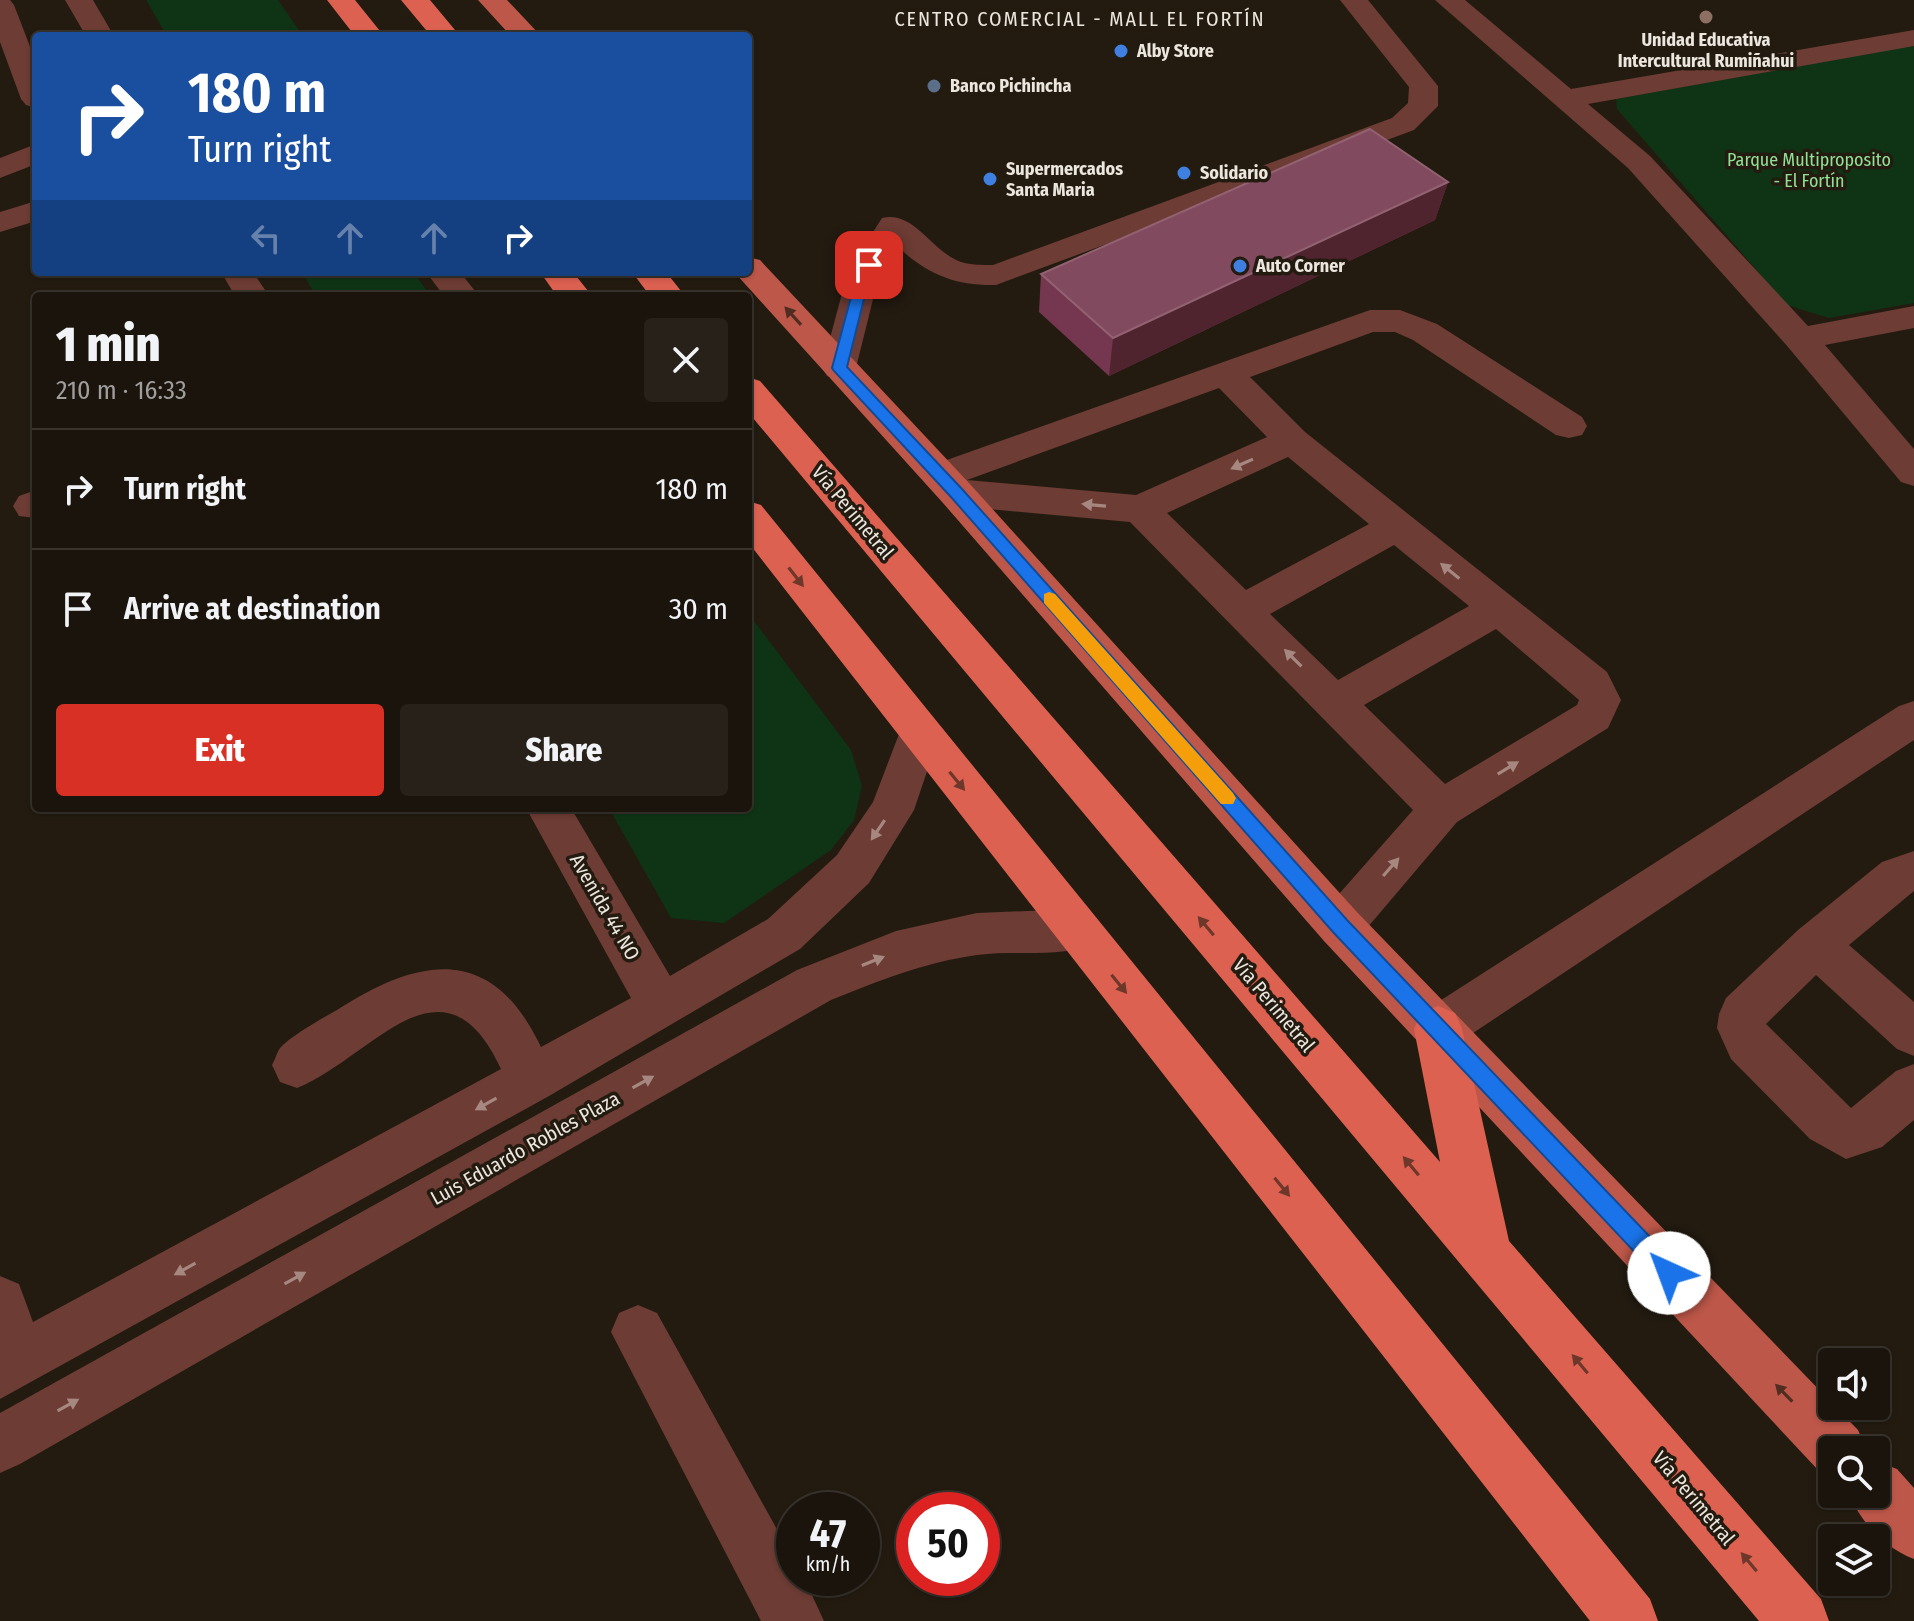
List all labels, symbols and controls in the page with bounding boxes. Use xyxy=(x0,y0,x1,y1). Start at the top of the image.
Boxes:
district label: CENTRO COMERCIAL - MALL EL FORTÍN xyxy=(894,7,1266,31)
marker: Unidad Educativa Intercultural Rumiñahui xyxy=(1697,8,1715,26)
place label: Unidad Educativa Intercultural Rumiñahui xyxy=(1618,29,1794,72)
place label: Alby Store xyxy=(1136,40,1214,62)
marker: Alby Store xyxy=(1112,42,1130,60)
text: 180 m xyxy=(188,60,326,127)
icon: right xyxy=(56,64,160,168)
place label: Banco Pichincha xyxy=(950,75,1071,97)
marker: Banco Pichincha xyxy=(925,77,943,95)
text: Turn right xyxy=(188,128,331,172)
park label: Parque Multiproposito - El Fortín xyxy=(1727,149,1891,192)
place label: Supermercados Santa Maria xyxy=(1006,158,1123,201)
place label: Solidario xyxy=(1200,162,1269,184)
marker: Solidario xyxy=(1175,164,1193,182)
marker: Supermercados Santa Maria xyxy=(981,170,999,188)
icon: left xyxy=(244,216,288,260)
icon: ahead xyxy=(328,216,372,260)
icon: ahead xyxy=(412,216,456,260)
icon: right xyxy=(496,216,540,260)
pin xyxy=(835,231,903,299)
icon: arrive xyxy=(847,243,891,287)
place label: Auto Corner xyxy=(1255,255,1345,277)
marker: Auto Corner xyxy=(1231,257,1249,275)
one-way arrow xyxy=(784,307,802,326)
text: 1 min xyxy=(56,316,160,374)
button: close xyxy=(644,318,728,402)
text: 210 m · 16:33 xyxy=(56,375,187,406)
one-way arrow xyxy=(1230,457,1254,470)
street label: Vía Perimetral xyxy=(807,460,899,564)
icon: right xyxy=(56,467,100,511)
text: Turn right xyxy=(124,471,246,507)
text: 180 m xyxy=(656,471,728,507)
one-way arrow xyxy=(1081,498,1106,511)
one-way arrow xyxy=(1440,563,1460,580)
one-way arrow xyxy=(788,567,804,587)
icon: arrive xyxy=(56,587,100,631)
text: Arrive at destination xyxy=(124,591,381,627)
text: 30 m xyxy=(669,591,728,627)
one-way arrow xyxy=(1284,650,1303,668)
button: Exit xyxy=(56,704,384,796)
button: Share xyxy=(400,704,728,796)
one-way arrow xyxy=(1497,761,1519,775)
one-way arrow xyxy=(948,771,965,791)
one-way arrow xyxy=(871,820,886,841)
street label: Avenida 44 NO xyxy=(565,850,645,964)
one-way arrow xyxy=(1382,857,1399,877)
one-way arrow xyxy=(1198,916,1215,936)
street label: Vía Perimetral xyxy=(1228,953,1320,1057)
one-way arrow xyxy=(861,954,885,967)
one-way arrow xyxy=(1111,974,1127,994)
one-way arrow xyxy=(632,1075,654,1089)
street label: Luis Eduardo Robles Plaza xyxy=(426,1086,624,1210)
one-way arrow xyxy=(475,1096,497,1110)
one-way arrow xyxy=(1403,1156,1420,1176)
one-way arrow xyxy=(1273,1177,1289,1197)
position arrow xyxy=(1627,1231,1711,1315)
one-way arrow xyxy=(173,1263,196,1276)
one-way arrow xyxy=(283,1271,306,1285)
map controls xyxy=(1818,1348,1890,1596)
button: sound xyxy=(1818,1348,1890,1420)
one-way arrow xyxy=(1572,1354,1589,1374)
one-way arrow xyxy=(1775,1384,1793,1403)
one-way arrow xyxy=(57,1399,79,1413)
button: search xyxy=(1818,1436,1890,1508)
street label: Vía Perimetral xyxy=(1648,1446,1740,1550)
speed limit sign: 50 xyxy=(896,1492,1000,1596)
text: 47 xyxy=(810,1510,846,1558)
button: layers xyxy=(1818,1524,1890,1596)
text: km/h xyxy=(806,1552,850,1576)
one-way arrow xyxy=(1741,1552,1758,1572)

